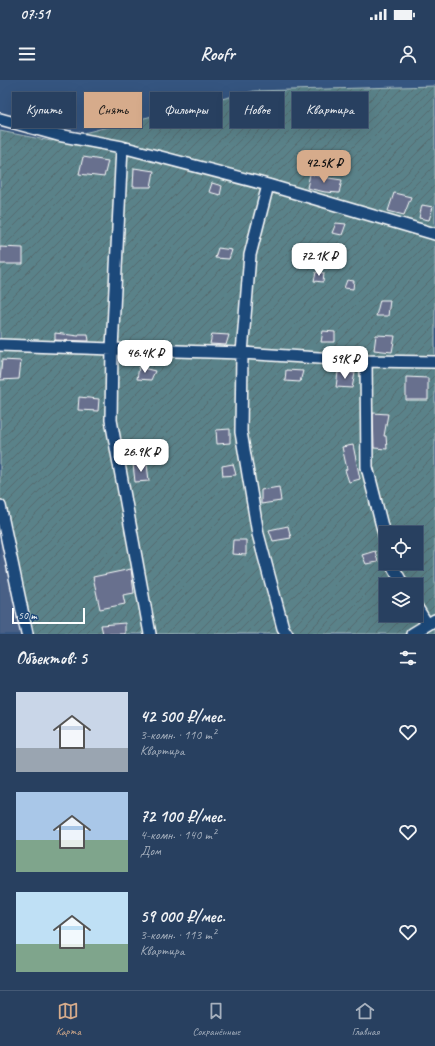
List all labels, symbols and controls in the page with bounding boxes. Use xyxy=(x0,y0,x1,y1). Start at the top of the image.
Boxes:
text: 07:51 xyxy=(20,5,50,24)
icon: menu xyxy=(16,43,38,65)
text: Roofr xyxy=(200,43,235,65)
icon: person xyxy=(397,43,419,65)
chip: Купить xyxy=(12,92,76,128)
chip: Снять xyxy=(84,92,142,128)
chip: Фильтры xyxy=(150,92,222,128)
chip: Новое xyxy=(230,92,284,128)
chip: Квартира xyxy=(292,92,368,128)
pin: 42.5K ₽ xyxy=(287,150,361,184)
text: 42.5K ₽ xyxy=(306,155,342,171)
pin: 72.1K ₽ xyxy=(282,243,356,277)
text: 72.1K ₽ xyxy=(301,248,337,264)
pin: 46.4K ₽ xyxy=(108,340,182,374)
text: 46.4K ₽ xyxy=(127,345,163,361)
pin: 59K ₽ xyxy=(317,346,373,380)
text: 59K ₽ xyxy=(331,351,359,367)
pin: 26.9K ₽ xyxy=(104,439,178,473)
text: 26.9K ₽ xyxy=(123,444,159,460)
map controls xyxy=(379,526,423,622)
button: locate xyxy=(379,526,423,570)
button: layers xyxy=(379,578,423,622)
scale bar xyxy=(12,606,85,625)
text: 50 m xyxy=(18,608,37,622)
icon: filters xyxy=(397,647,419,669)
text: Объектов: 5 xyxy=(16,648,87,669)
text: 42 500 ₽/мес. xyxy=(140,706,225,727)
icon: home xyxy=(48,708,96,756)
icon: heart xyxy=(397,721,419,743)
text: 3-комн. · 110 m² xyxy=(140,727,216,743)
text: Квартира xyxy=(140,743,184,759)
text: 72 100 ₽/мес. xyxy=(140,806,226,827)
icon: home xyxy=(48,808,96,856)
icon: heart xyxy=(397,821,419,843)
text: 4-комн. · 140 m² xyxy=(140,827,216,843)
text: Дом xyxy=(140,843,161,859)
text: 59 000 ₽/мес. xyxy=(140,906,225,927)
icon: home xyxy=(48,908,96,956)
icon: heart xyxy=(397,921,419,943)
text: 3-комн. · 113 m² xyxy=(140,927,216,943)
text: Квартира xyxy=(140,943,184,959)
tab: Карта xyxy=(56,1000,81,1038)
tab: Сохранённые xyxy=(192,1000,240,1038)
tab: Главная xyxy=(352,1000,379,1038)

